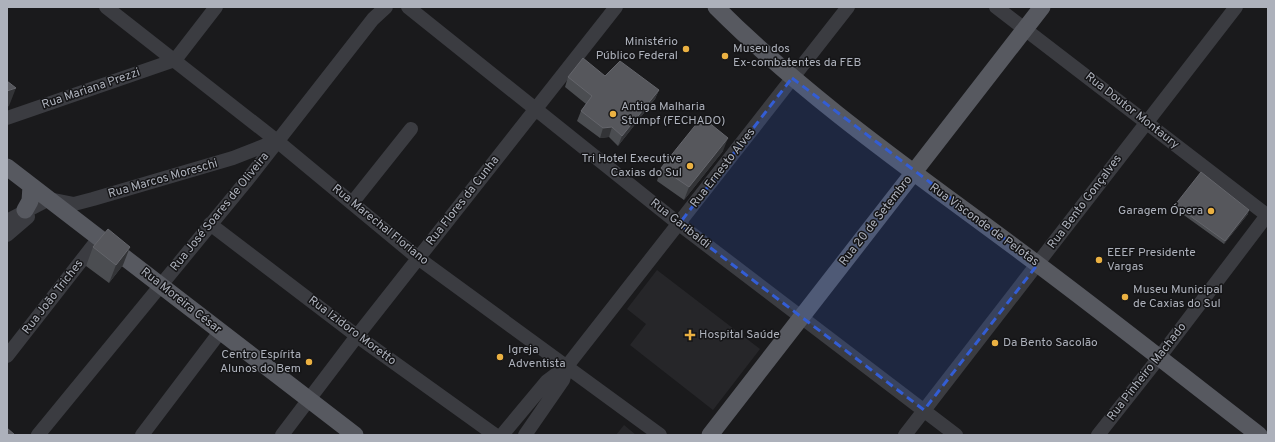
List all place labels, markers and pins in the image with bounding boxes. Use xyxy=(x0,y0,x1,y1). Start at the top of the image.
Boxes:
place label: Ministério Público Federal xyxy=(596,34,678,64)
place label: Museu dos Ex-combatentes da FEB xyxy=(733,41,861,71)
marker: Ministério Público Federal xyxy=(681,44,691,54)
marker: Museu dos Ex-combatentes da FEB xyxy=(720,51,730,61)
place label: Antiga Malharia Stumpf (FECHADO) xyxy=(621,99,725,129)
marker: Antiga Malharia Stumpf (FECHADO) xyxy=(608,109,618,119)
place label: Tri Hotel Executive Caxias do Sul xyxy=(582,151,682,181)
marker: Tri Hotel Executive Caxias do Sul xyxy=(685,161,695,171)
place label: Garagem Ópera xyxy=(1118,203,1203,219)
marker: Garagem Ópera xyxy=(1206,206,1216,216)
place label: EEEF Presidente Vargas xyxy=(1107,245,1196,275)
marker: EEEF Presidente Vargas xyxy=(1094,255,1104,265)
place label: Museu Municipal de Caxias do Sul xyxy=(1133,282,1223,312)
marker: Museu Municipal de Caxias do Sul xyxy=(1120,292,1130,302)
place label: Hospital Saúde xyxy=(699,327,780,343)
marker: Hospital Saúde xyxy=(684,329,696,341)
place label: Da Bento Sacolão xyxy=(1003,335,1098,351)
marker: Da Bento Sacolão xyxy=(990,338,1000,348)
place label: Igreja Adventista xyxy=(508,342,566,372)
place label: Centro Espírita Alunos do Bem xyxy=(220,347,301,377)
marker: Igreja Adventista xyxy=(495,352,505,362)
marker: Centro Espírita Alunos do Bem xyxy=(304,357,314,367)

